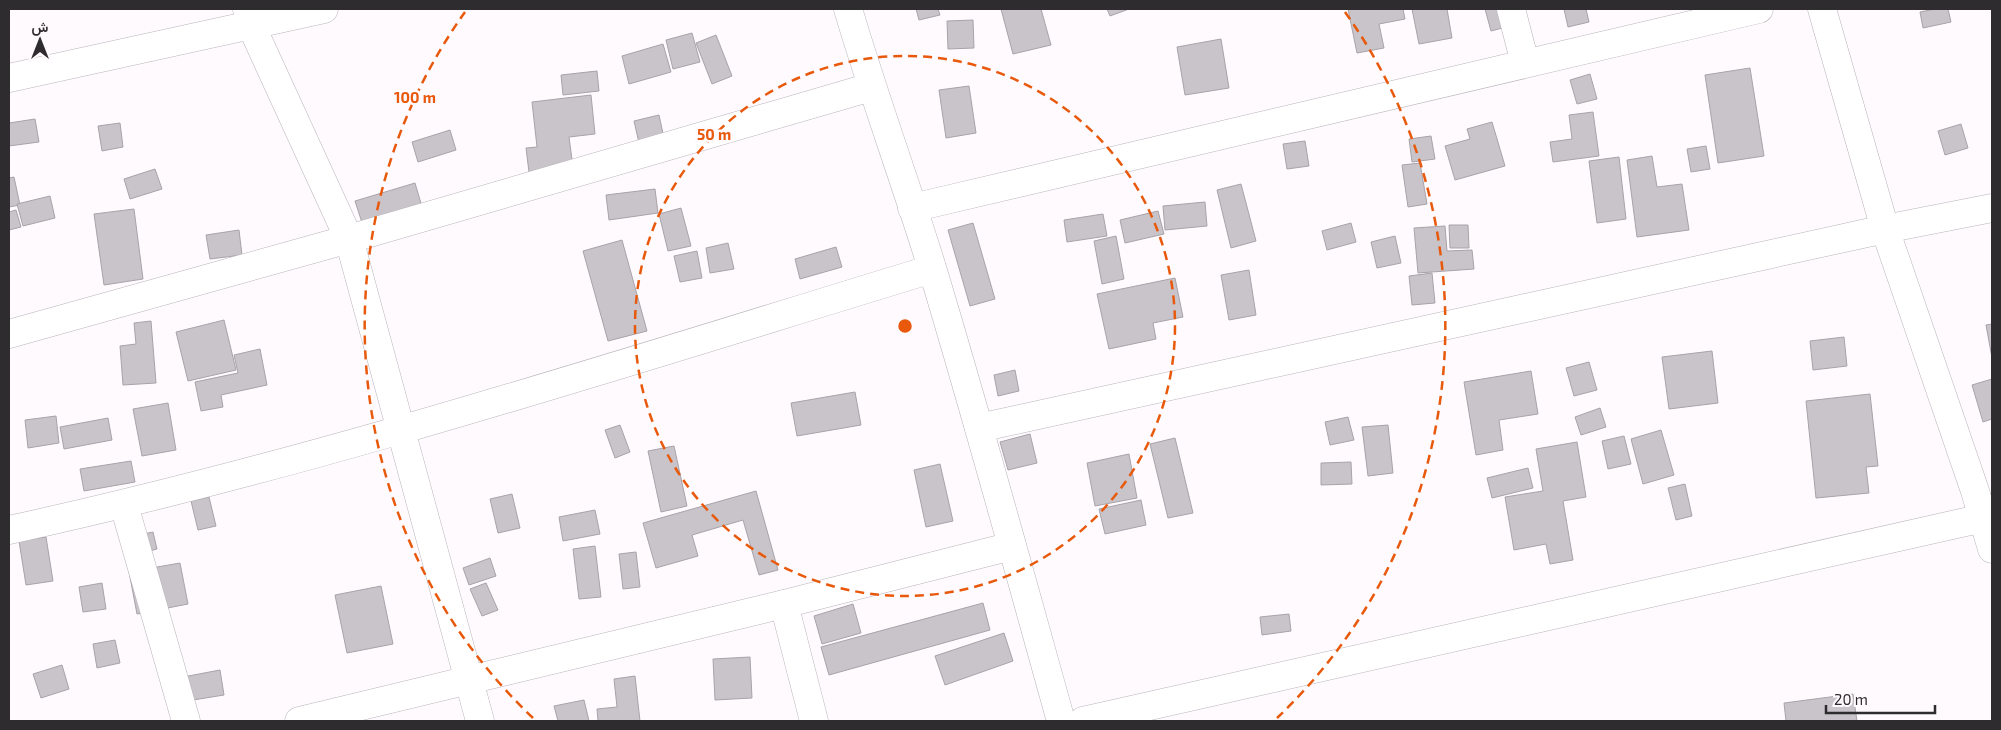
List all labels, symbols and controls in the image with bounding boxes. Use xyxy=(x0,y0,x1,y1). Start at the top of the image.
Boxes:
north arrow xyxy=(15,15,65,65)
text: ش xyxy=(32,18,49,36)
text: 100 m xyxy=(394,88,436,106)
text: 50 m xyxy=(697,125,731,143)
centre of rings xyxy=(896,317,914,335)
scale bar xyxy=(1826,682,1935,714)
text: 20 m xyxy=(1834,690,1868,708)

